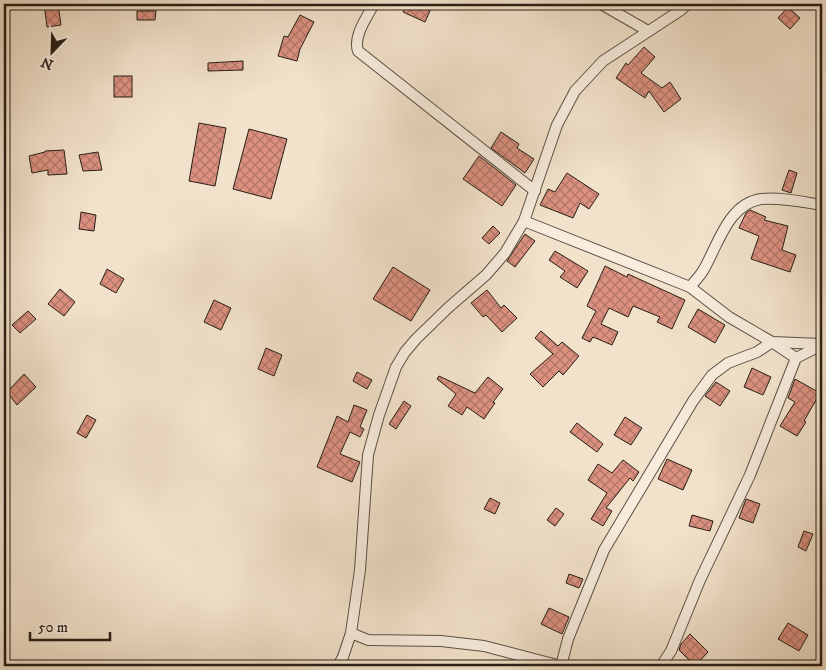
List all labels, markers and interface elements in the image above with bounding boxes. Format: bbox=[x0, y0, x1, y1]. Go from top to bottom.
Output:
north arrow bbox=[28, 28, 78, 78]
text: N bbox=[38, 52, 56, 74]
scale bar bbox=[30, 610, 110, 642]
text: 50 m bbox=[38, 618, 68, 637]

